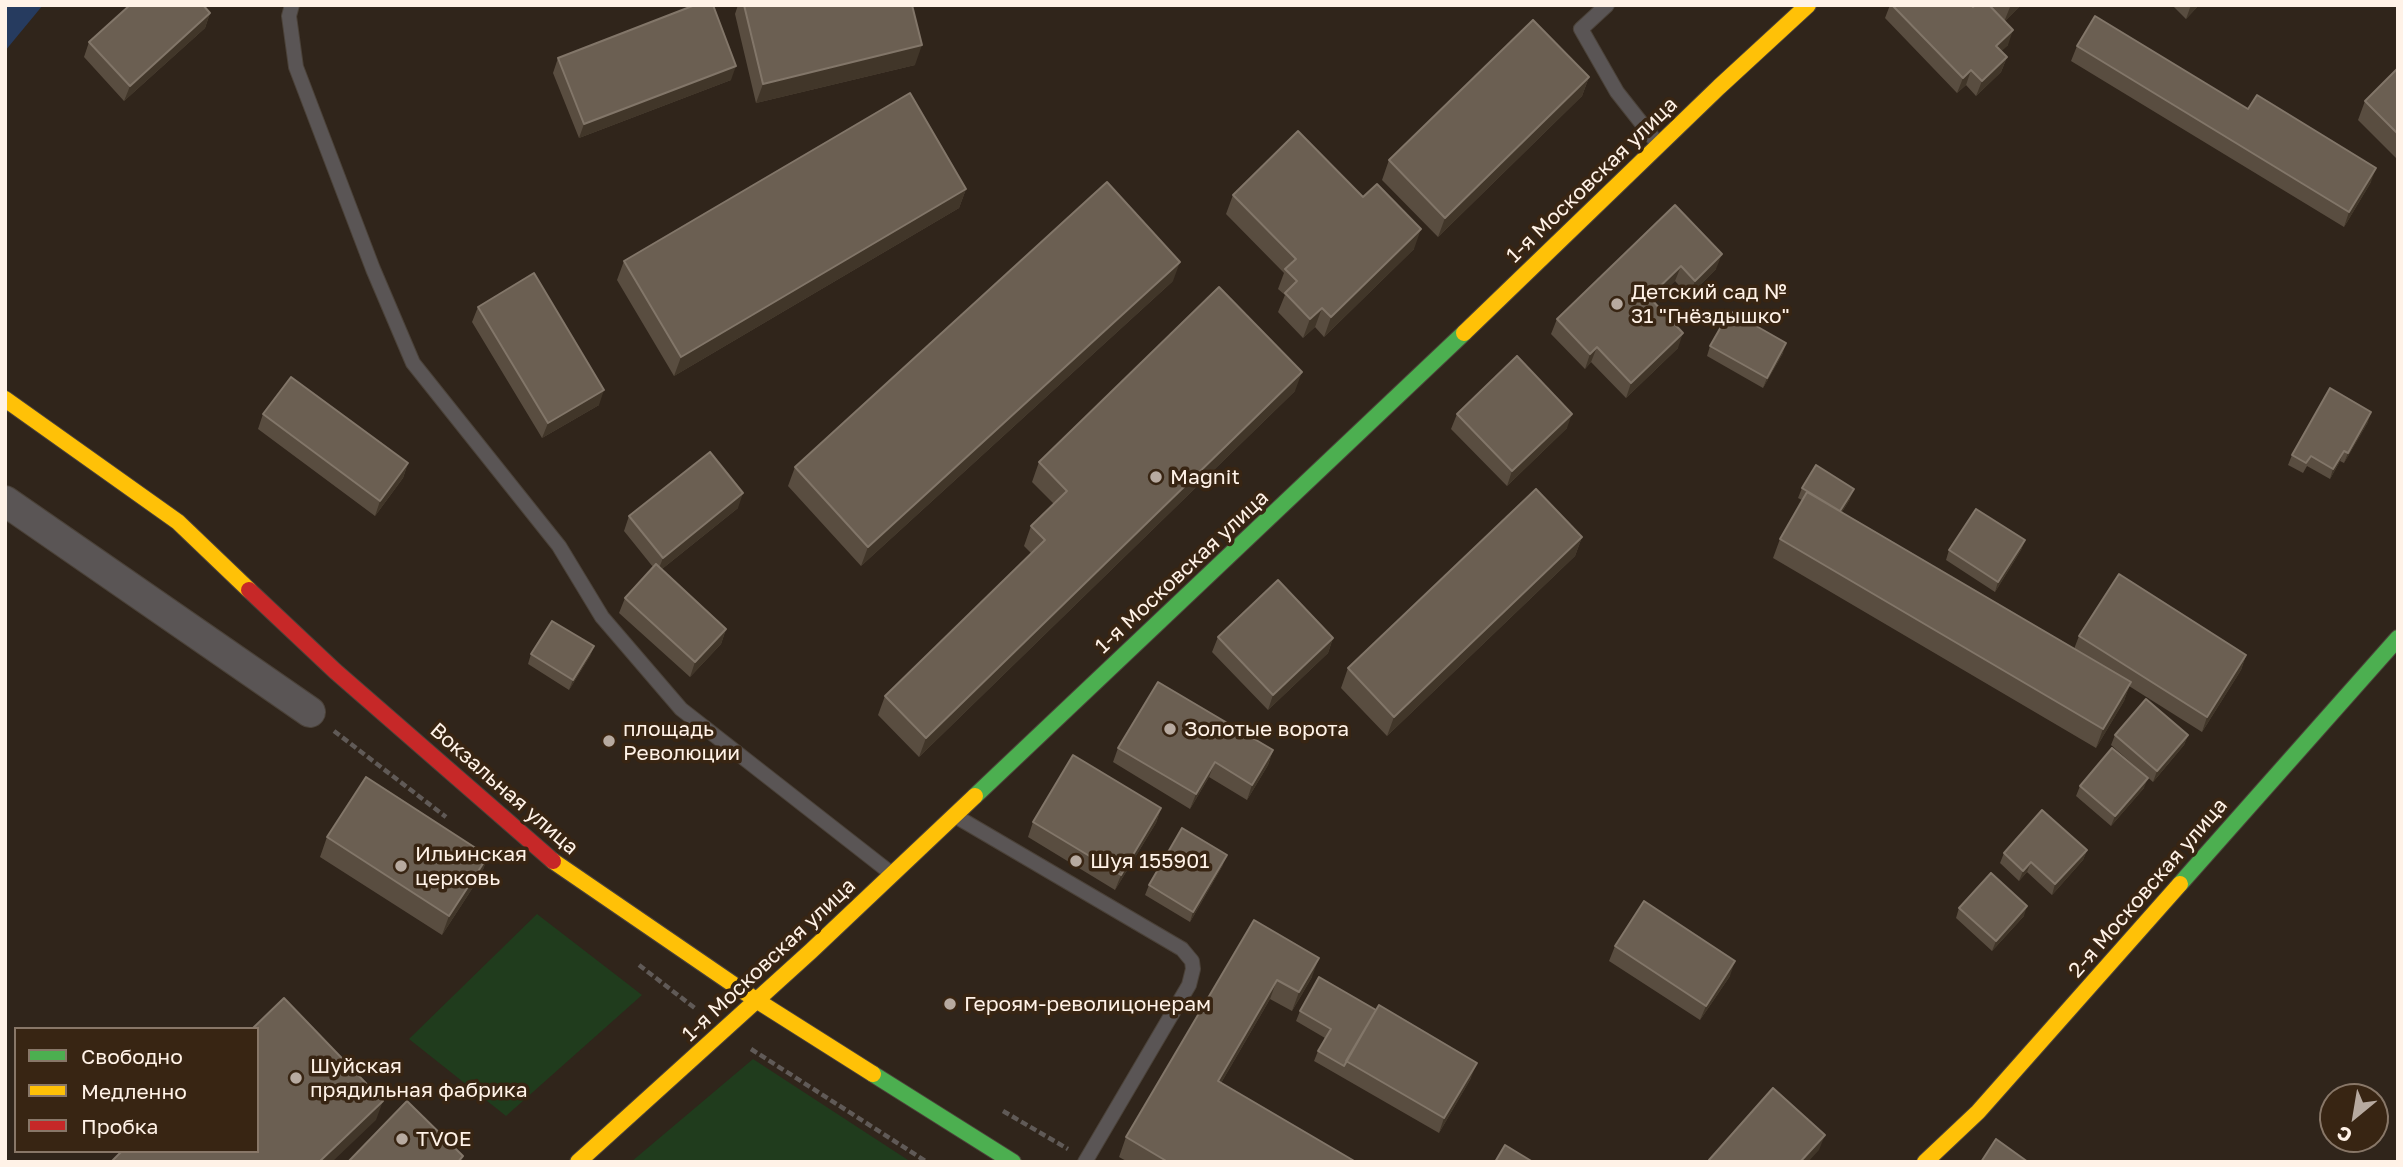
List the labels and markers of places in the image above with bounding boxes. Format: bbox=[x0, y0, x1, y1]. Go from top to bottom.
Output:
place label: Детский сад № 31 "Гнёздышко" bbox=[1631, 279, 1790, 329]
marker: Детский сад № 31 "Гнёздышко" bbox=[1609, 296, 1625, 312]
place label: Magnit bbox=[1170, 464, 1240, 490]
marker: Magnit bbox=[1148, 469, 1164, 485]
place label: площадь Революции bbox=[623, 716, 740, 766]
place label: Золотые ворота bbox=[1184, 716, 1349, 742]
marker: Золотые ворота bbox=[1162, 721, 1178, 737]
marker: площадь Революции bbox=[601, 733, 617, 749]
place label: Ильинская церковь bbox=[415, 841, 527, 891]
place label: Шуя 155901 bbox=[1090, 848, 1209, 874]
marker: Шуя 155901 bbox=[1068, 853, 1084, 869]
marker: Ильинская церковь bbox=[393, 858, 409, 874]
place label: Героям-револицонерам bbox=[964, 991, 1211, 1017]
marker: Героям-револицонерам bbox=[942, 996, 958, 1012]
place label: Шуйская прядильная фабрика bbox=[310, 1053, 528, 1103]
marker: Шуйская прядильная фабрика bbox=[288, 1070, 304, 1086]
place label: TVOE bbox=[416, 1126, 472, 1152]
marker: TVOE bbox=[394, 1131, 410, 1147]

